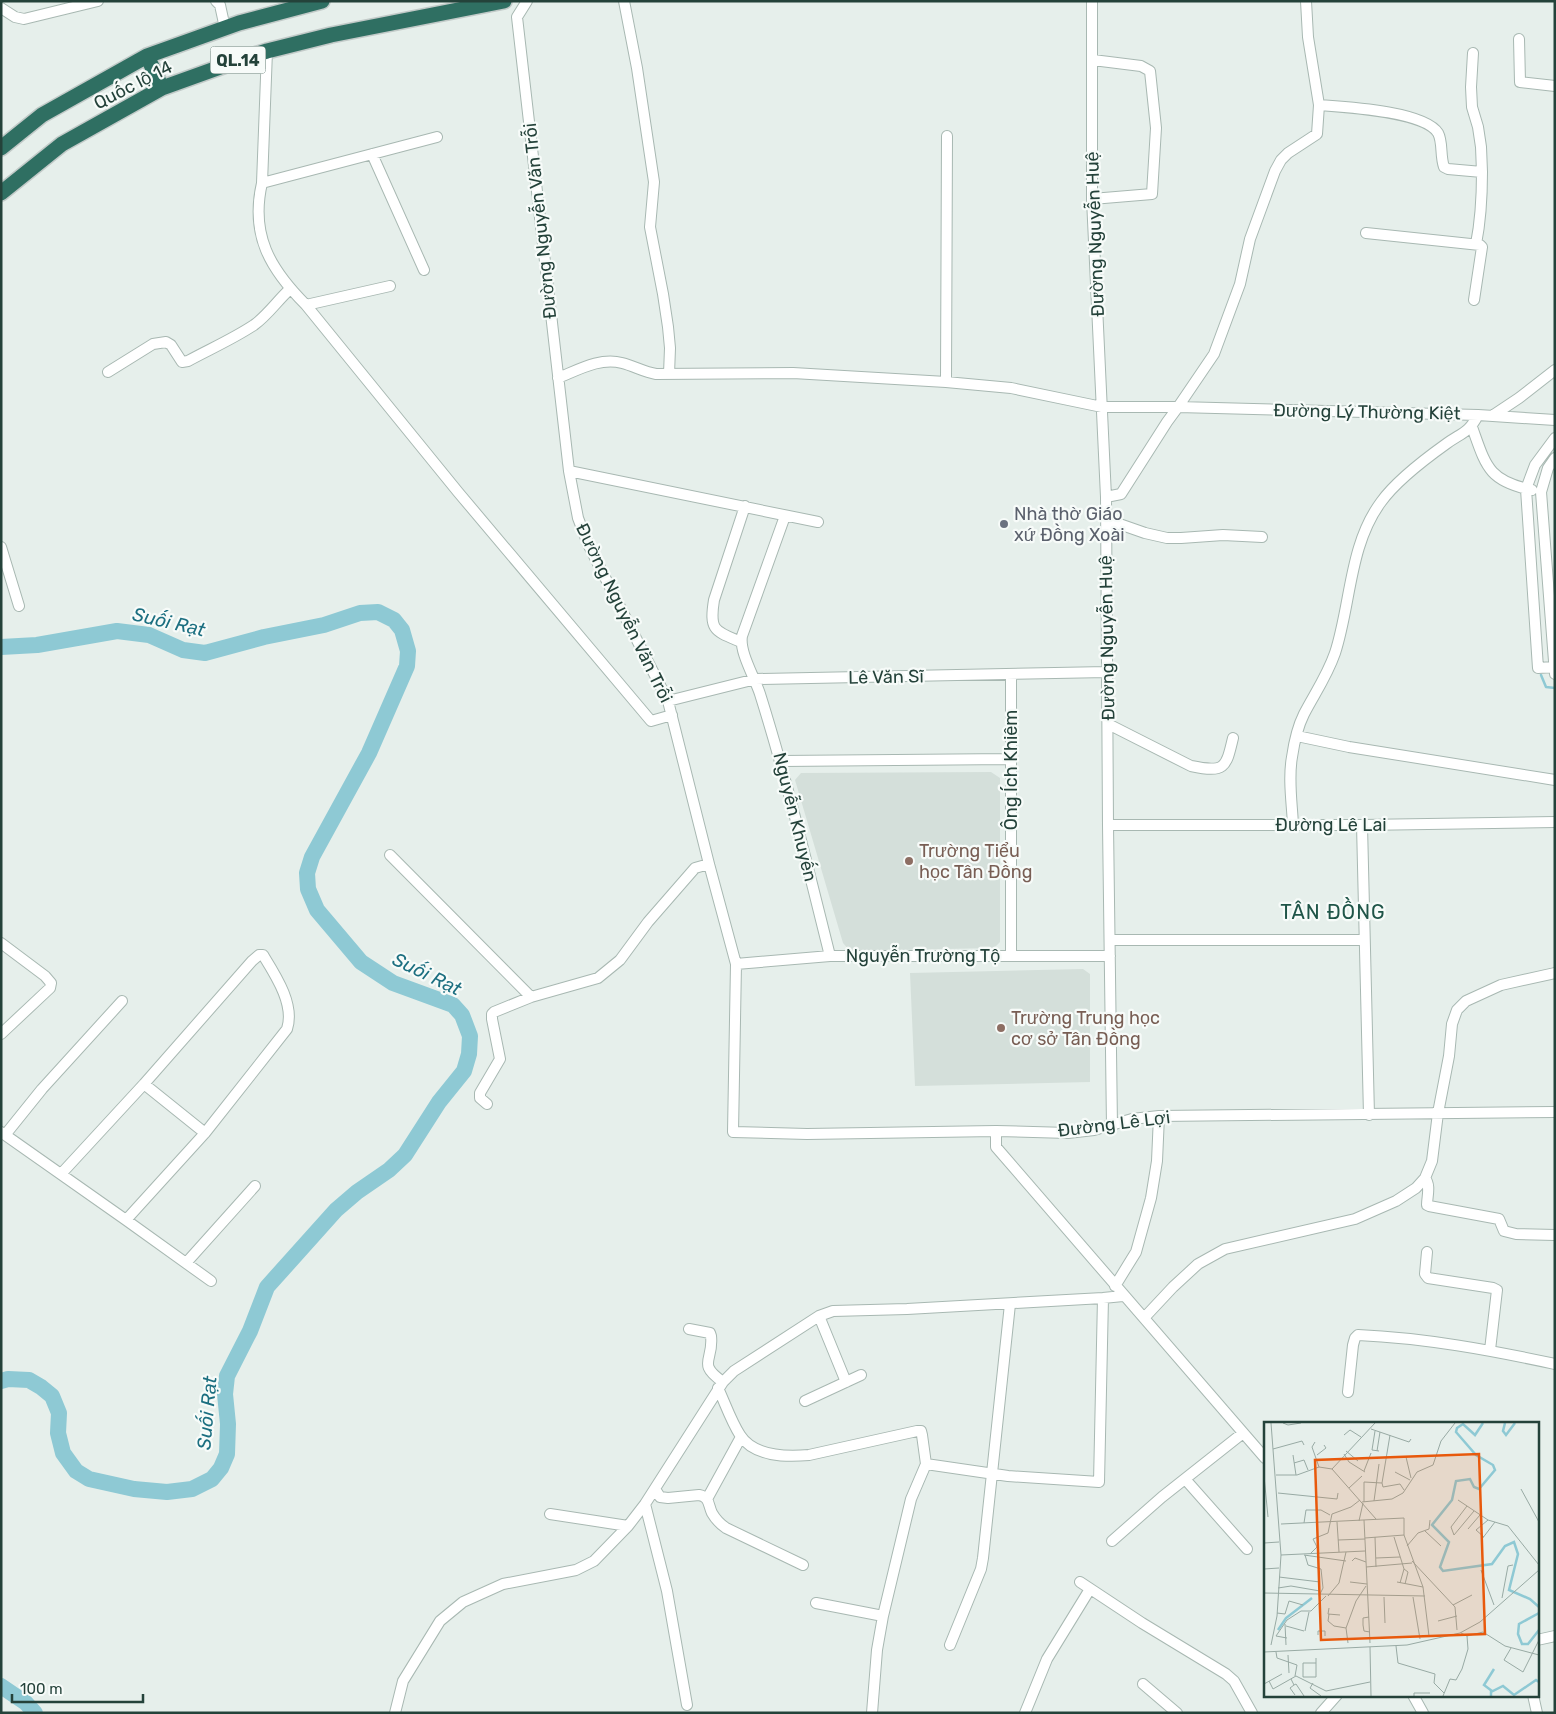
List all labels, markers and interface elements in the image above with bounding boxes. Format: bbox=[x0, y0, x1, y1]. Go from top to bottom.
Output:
road number: QL.14 bbox=[210, 46, 266, 74]
street label: Quốc lộ 14 bbox=[90, 55, 176, 114]
street label: Đường Nguyễn Văn Trỗi bbox=[518, 122, 561, 320]
street label: Đường Nguyễn Huệ bbox=[1080, 151, 1109, 317]
street label: Đường Lý Thường Kiệt bbox=[1273, 399, 1461, 425]
place label: Nhà thờ Giáo xứ Đồng Xoài bbox=[1014, 503, 1125, 546]
marker: Nhà thờ Giáo xứ Đồng Xoài bbox=[998, 518, 1010, 530]
street label: Đường Nguyễn Văn Trỗi bbox=[571, 519, 678, 706]
street label: Đường Nguyễn Huệ bbox=[1094, 555, 1119, 721]
water label: Suối Rạt bbox=[130, 602, 208, 642]
street label: Lê Văn Sĩ bbox=[848, 665, 925, 689]
street label: Ông Ích Khiêm bbox=[1000, 710, 1022, 830]
street label: Nguyễn Khuyến bbox=[768, 750, 822, 884]
street label: Đường Lê Lai bbox=[1275, 814, 1387, 836]
place label: Trường Tiểu học Tân Đồng bbox=[919, 840, 1032, 883]
marker: Trường Tiểu học Tân Đồng bbox=[903, 855, 915, 867]
district label: TÂN ĐỒNG bbox=[1280, 897, 1386, 924]
street label: Nguyễn Trường Tộ bbox=[846, 944, 1000, 967]
water label: Suối Rạt bbox=[389, 947, 466, 1001]
place label: Trường Trung học cơ sở Tân Đồng bbox=[1011, 1007, 1160, 1050]
marker: Trường Trung học cơ sở Tân Đồng bbox=[995, 1022, 1007, 1034]
street label: Đường Lê Lợi bbox=[1056, 1106, 1172, 1142]
water label: Suối Rạt bbox=[192, 1375, 222, 1451]
inset map bbox=[1264, 1422, 1538, 1696]
scale bar bbox=[12, 1672, 144, 1704]
text: 100 m bbox=[20, 1680, 62, 1698]

